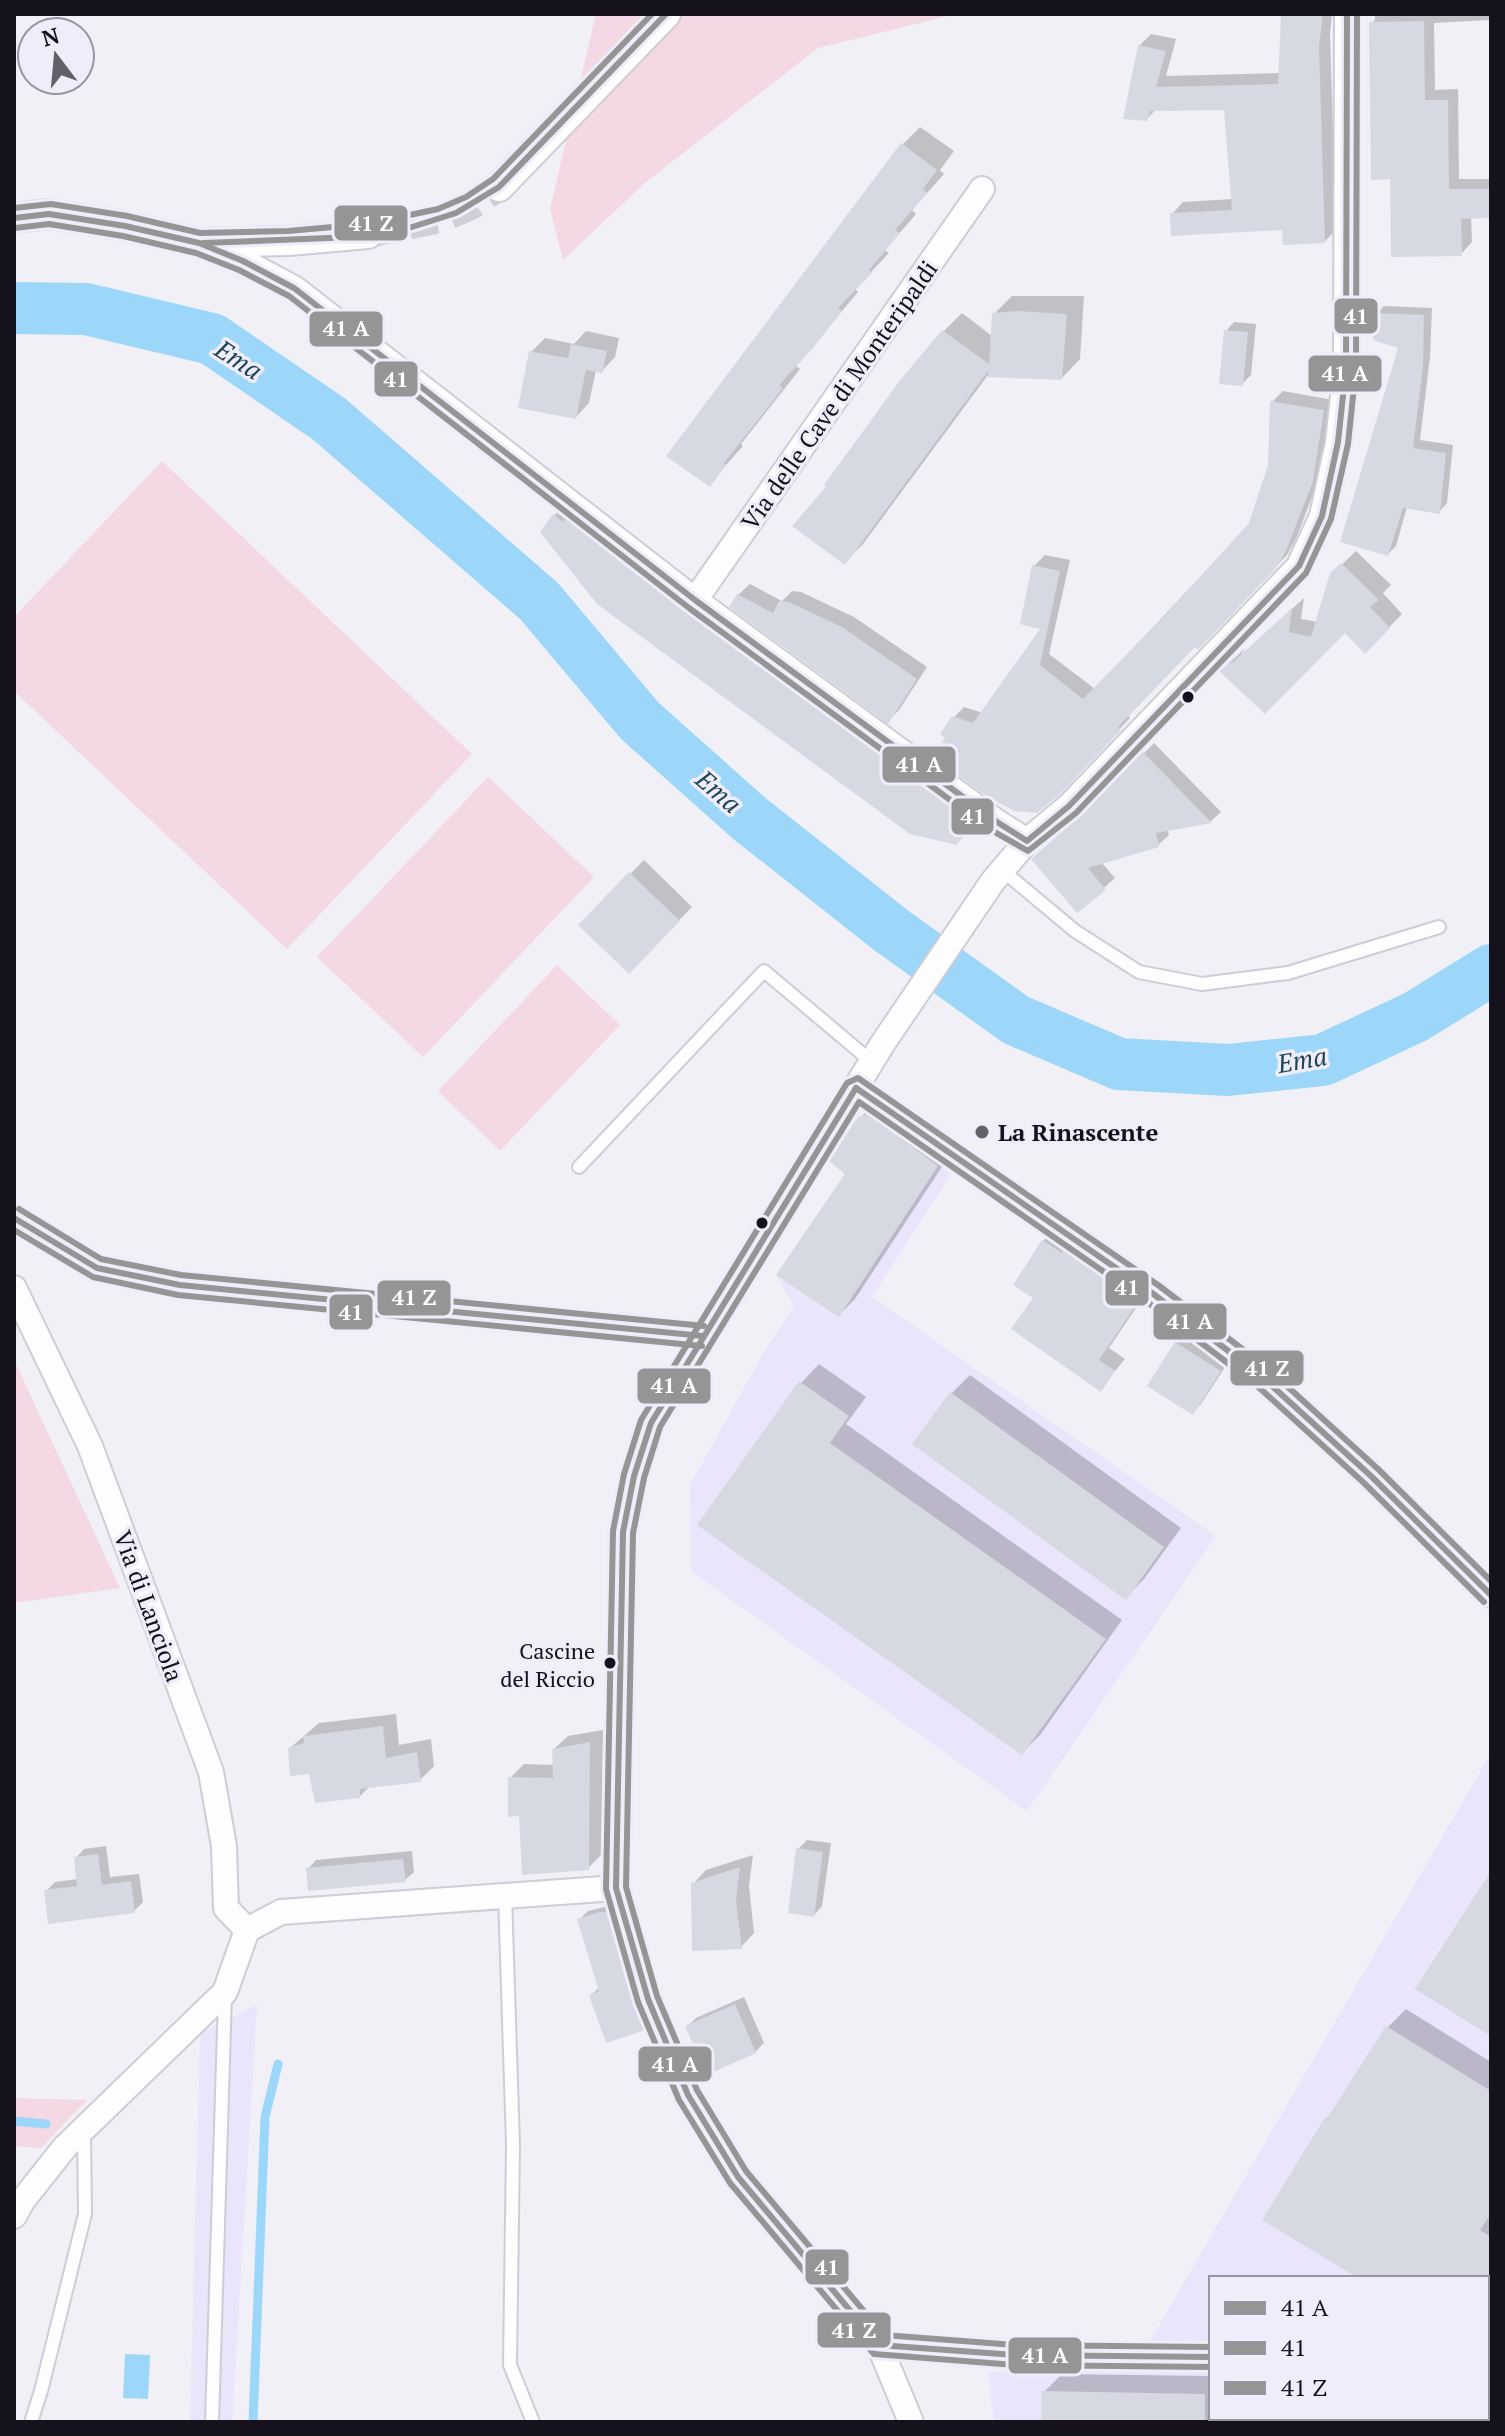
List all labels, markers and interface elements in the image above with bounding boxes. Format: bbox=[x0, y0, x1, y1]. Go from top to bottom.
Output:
north arrow bbox=[16, 16, 96, 96]
text: N bbox=[38, 20, 63, 53]
line badge: 41 Z bbox=[333, 204, 409, 242]
text: 41 Z bbox=[349, 208, 393, 237]
street label: Via delle Cave di Monteripaldi bbox=[734, 254, 944, 536]
line badge: 41 bbox=[1333, 297, 1379, 335]
text: 41 bbox=[1344, 301, 1368, 330]
line badge: 41 A bbox=[308, 310, 384, 348]
text: 41 A bbox=[323, 313, 370, 342]
water label: Ema bbox=[208, 331, 269, 387]
line badge: 41 A bbox=[1307, 354, 1383, 393]
text: 41 A bbox=[1322, 358, 1369, 387]
line badge: 41 bbox=[373, 360, 419, 398]
text: 41 bbox=[384, 364, 408, 393]
unlabelled marker bbox=[1180, 689, 1196, 705]
line badge: 41 A bbox=[881, 745, 957, 784]
text: 41 A bbox=[896, 749, 943, 778]
water label: Ema bbox=[688, 761, 749, 820]
line badge: 41 bbox=[950, 797, 995, 836]
text: 41 bbox=[961, 801, 985, 830]
water label: Ema bbox=[1274, 1038, 1329, 1080]
place label: La Rinascente bbox=[998, 1116, 1158, 1148]
marker: La Rinascente bbox=[973, 1123, 991, 1141]
unlabelled marker bbox=[754, 1215, 770, 1231]
line badge: 41 bbox=[1104, 1269, 1150, 1307]
text: 41 bbox=[1115, 1272, 1139, 1301]
line badge: 41 Z bbox=[376, 1279, 452, 1317]
text: 41 Z bbox=[392, 1282, 436, 1311]
line badge: 41 bbox=[328, 1293, 374, 1331]
text: 41 bbox=[339, 1297, 363, 1326]
line badge: 41 A bbox=[1152, 1302, 1228, 1341]
text: 41 A bbox=[1167, 1306, 1214, 1335]
line badge: 41 Z bbox=[1229, 1349, 1305, 1387]
text: 41 Z bbox=[1245, 1353, 1289, 1382]
line badge: 41 A bbox=[636, 1367, 712, 1405]
text: 41 A bbox=[651, 1370, 698, 1399]
street label: Via di Lanciola bbox=[107, 1526, 191, 1686]
place label: Cascine del Riccio bbox=[500, 1636, 595, 1693]
marker: Cascine del Riccio bbox=[602, 1655, 618, 1671]
line badge: 41 A bbox=[637, 2045, 713, 2083]
text: 41 A bbox=[652, 2049, 699, 2078]
line badge: 41 bbox=[804, 2248, 850, 2286]
text: 41 bbox=[815, 2252, 839, 2281]
legend bbox=[1209, 2276, 1489, 2420]
text: 41 A bbox=[1281, 2291, 1329, 2323]
line badge: 41 Z bbox=[816, 2311, 892, 2349]
text: 41 Z bbox=[832, 2315, 876, 2344]
text: 41 bbox=[1281, 2331, 1307, 2363]
line badge: 41 A bbox=[1007, 2336, 1083, 2375]
text: 41 A bbox=[1022, 2340, 1069, 2369]
text: 41 Z bbox=[1281, 2371, 1327, 2403]

